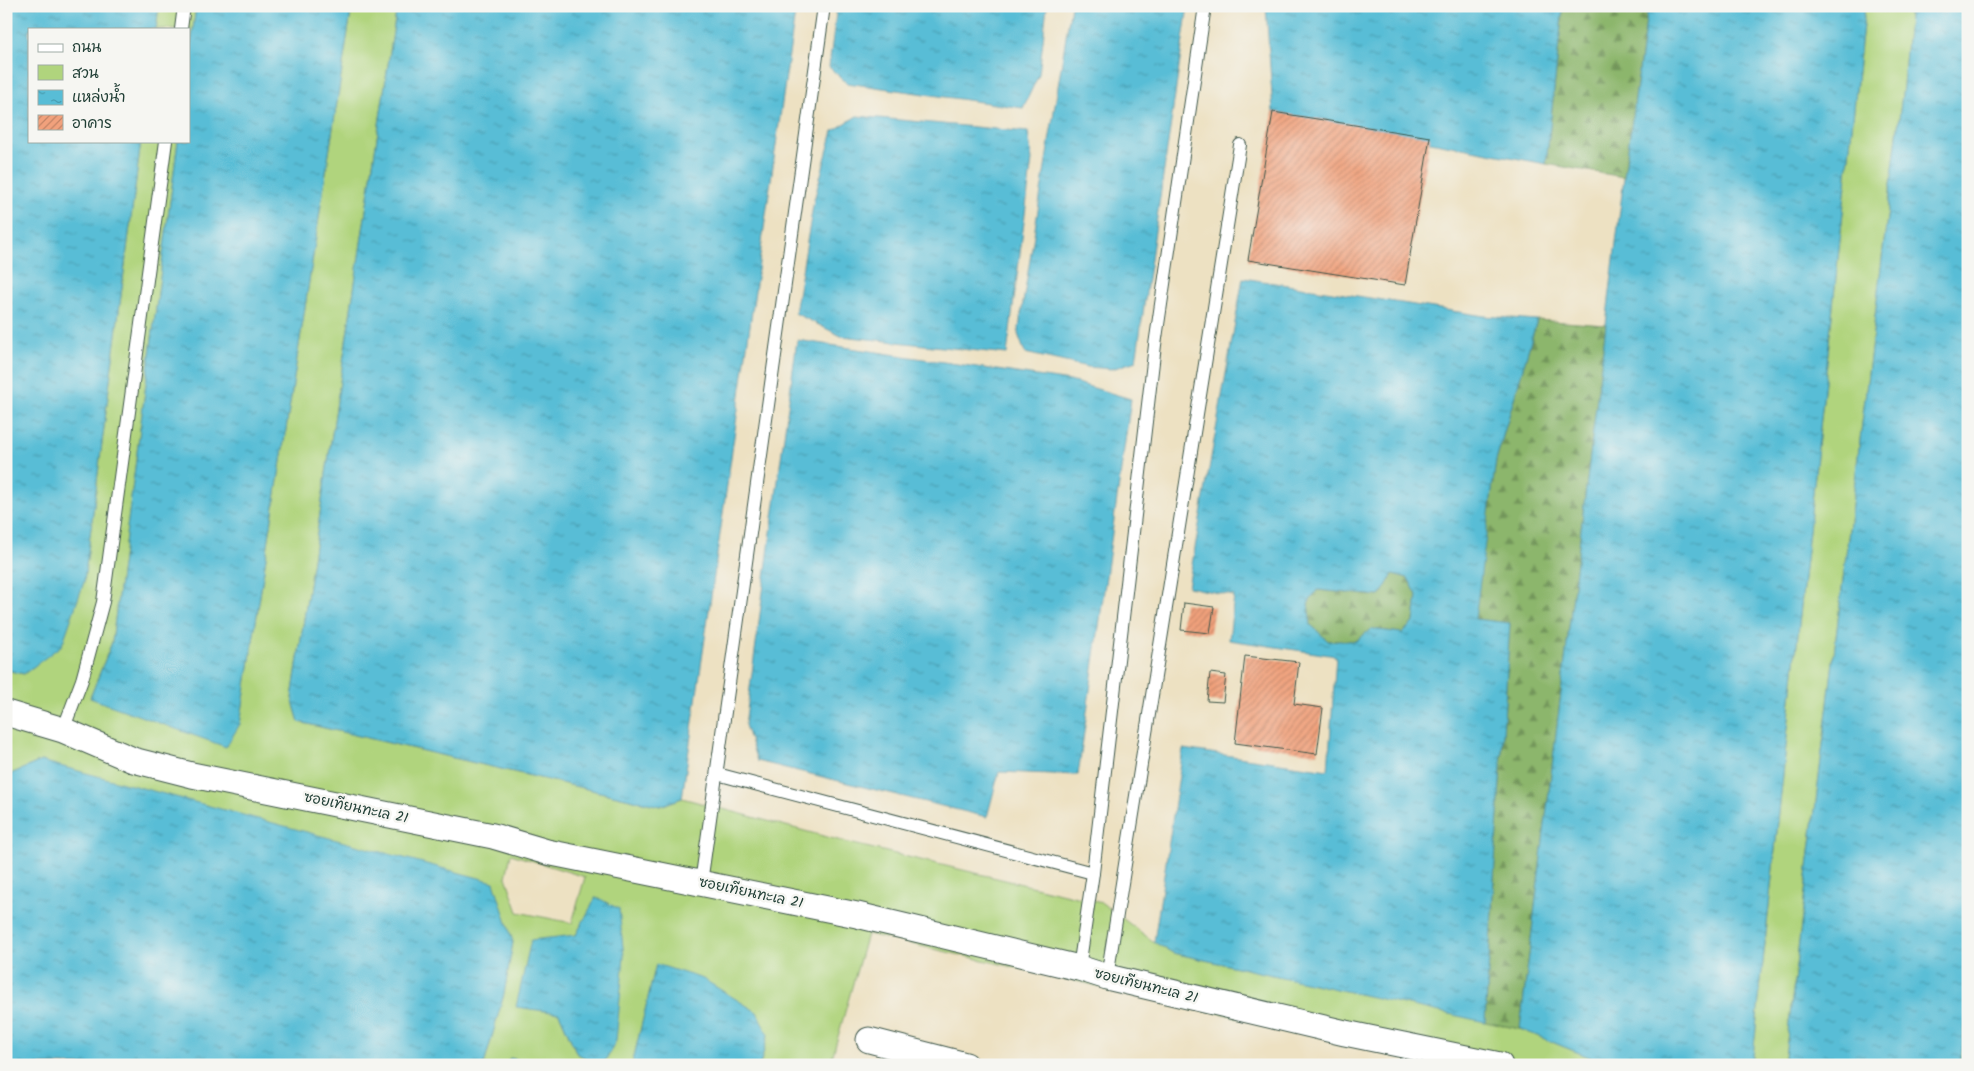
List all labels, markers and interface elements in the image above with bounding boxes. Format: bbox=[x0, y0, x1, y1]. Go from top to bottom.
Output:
legend bbox=[28, 28, 190, 142]
text: ถนน bbox=[72, 36, 101, 60]
text: สวน bbox=[72, 62, 99, 86]
text: แหล่งน้ำ bbox=[72, 83, 126, 110]
text: อาคาร bbox=[72, 112, 112, 136]
street label: ซอยเทียนทะเล 21 bbox=[302, 786, 410, 830]
street label: ซอยเทียนทะเล 21 bbox=[697, 871, 805, 915]
street label: ซอยเทียนทะเล 21 bbox=[1092, 962, 1200, 1010]

